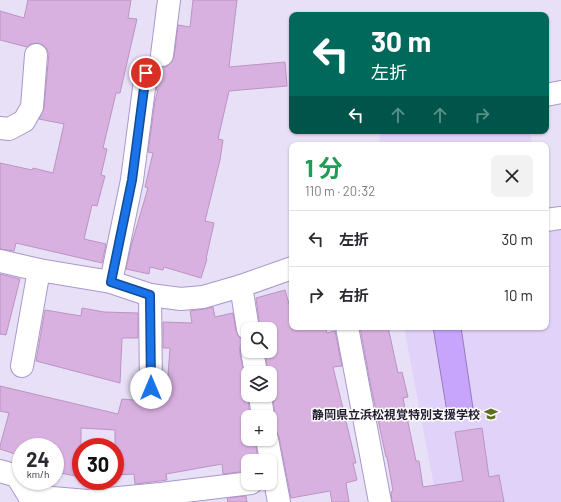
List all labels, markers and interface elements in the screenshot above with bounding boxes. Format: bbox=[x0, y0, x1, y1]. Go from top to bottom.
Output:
text: 30 m bbox=[371, 24, 431, 58]
icon: left bbox=[305, 28, 357, 80]
pin bbox=[129, 56, 163, 90]
text: 左折 bbox=[371, 61, 407, 83]
icon: arrive bbox=[135, 62, 157, 84]
icon: left bbox=[345, 104, 367, 126]
icon: ahead bbox=[387, 104, 409, 126]
icon: ahead bbox=[429, 104, 451, 126]
icon: right bbox=[471, 104, 493, 126]
text: 1 分 bbox=[305, 153, 342, 182]
button: close bbox=[491, 155, 533, 197]
text: 110 m · 20:32 bbox=[305, 183, 375, 199]
icon: left bbox=[305, 228, 327, 250]
text: 左折 bbox=[339, 230, 369, 248]
text: 30 m bbox=[501, 230, 533, 248]
icon: right bbox=[305, 284, 327, 306]
text: 右折 bbox=[339, 286, 369, 304]
text: 10 m bbox=[504, 286, 533, 304]
map controls bbox=[241, 322, 277, 490]
button: search bbox=[241, 322, 277, 358]
button: layers bbox=[241, 366, 277, 402]
position arrow bbox=[130, 367, 172, 409]
school or university icon: 静岡県立浜松視覚特別支援学校 bbox=[483, 406, 499, 422]
place label: 静岡県立浜松視覚特別支援学校 bbox=[312, 407, 480, 421]
button: + bbox=[241, 410, 277, 446]
speed limit sign: 30 bbox=[72, 438, 124, 490]
text: 24 bbox=[26, 447, 50, 471]
button: − bbox=[241, 454, 277, 490]
text: km/h bbox=[27, 468, 49, 480]

